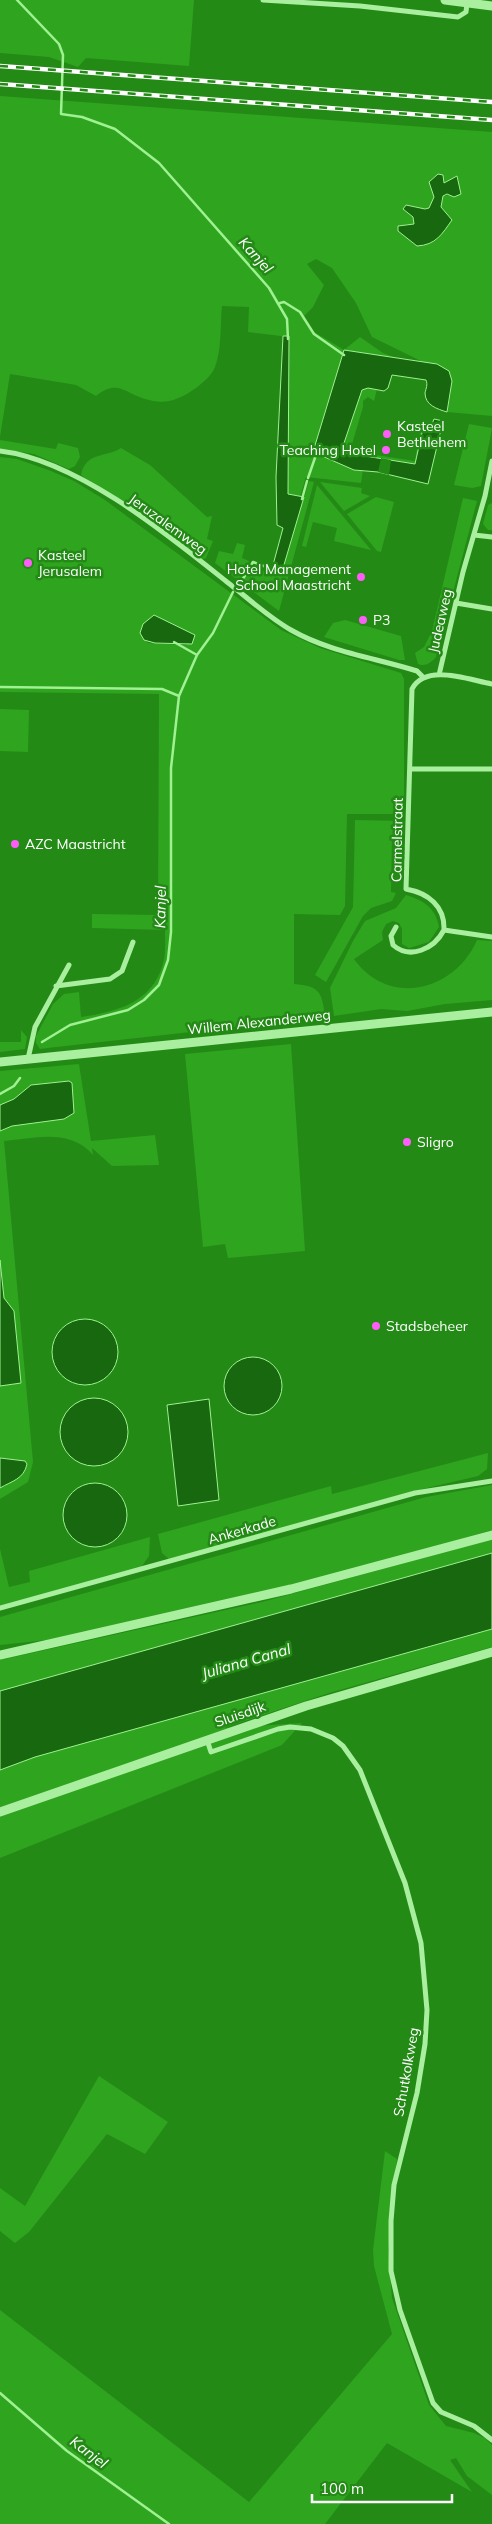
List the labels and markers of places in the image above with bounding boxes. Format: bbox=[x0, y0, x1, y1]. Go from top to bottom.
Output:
place label: Kasteel Bethlehem bbox=[397, 417, 466, 451]
marker: Kasteel Bethlehem bbox=[381, 428, 393, 440]
place label: Teaching Hotel bbox=[279, 441, 376, 459]
marker: Teaching Hotel bbox=[380, 444, 392, 456]
place label: Kasteel Jerusalem bbox=[38, 546, 102, 580]
marker: Kasteel Jerusalem bbox=[22, 557, 34, 569]
place label: Hotel Management School Maastricht bbox=[227, 560, 351, 594]
marker: Hotel Management School Maastricht bbox=[355, 571, 367, 583]
place label: P3 bbox=[373, 611, 391, 629]
marker: P3 bbox=[357, 614, 369, 626]
place label: AZC Maastricht bbox=[25, 835, 126, 853]
marker: AZC Maastricht bbox=[9, 838, 21, 850]
place label: Sligro bbox=[417, 1133, 454, 1151]
marker: Sligro bbox=[401, 1136, 413, 1148]
place label: Stadsbeheer bbox=[386, 1317, 469, 1335]
marker: Stadsbeheer bbox=[370, 1320, 382, 1332]

